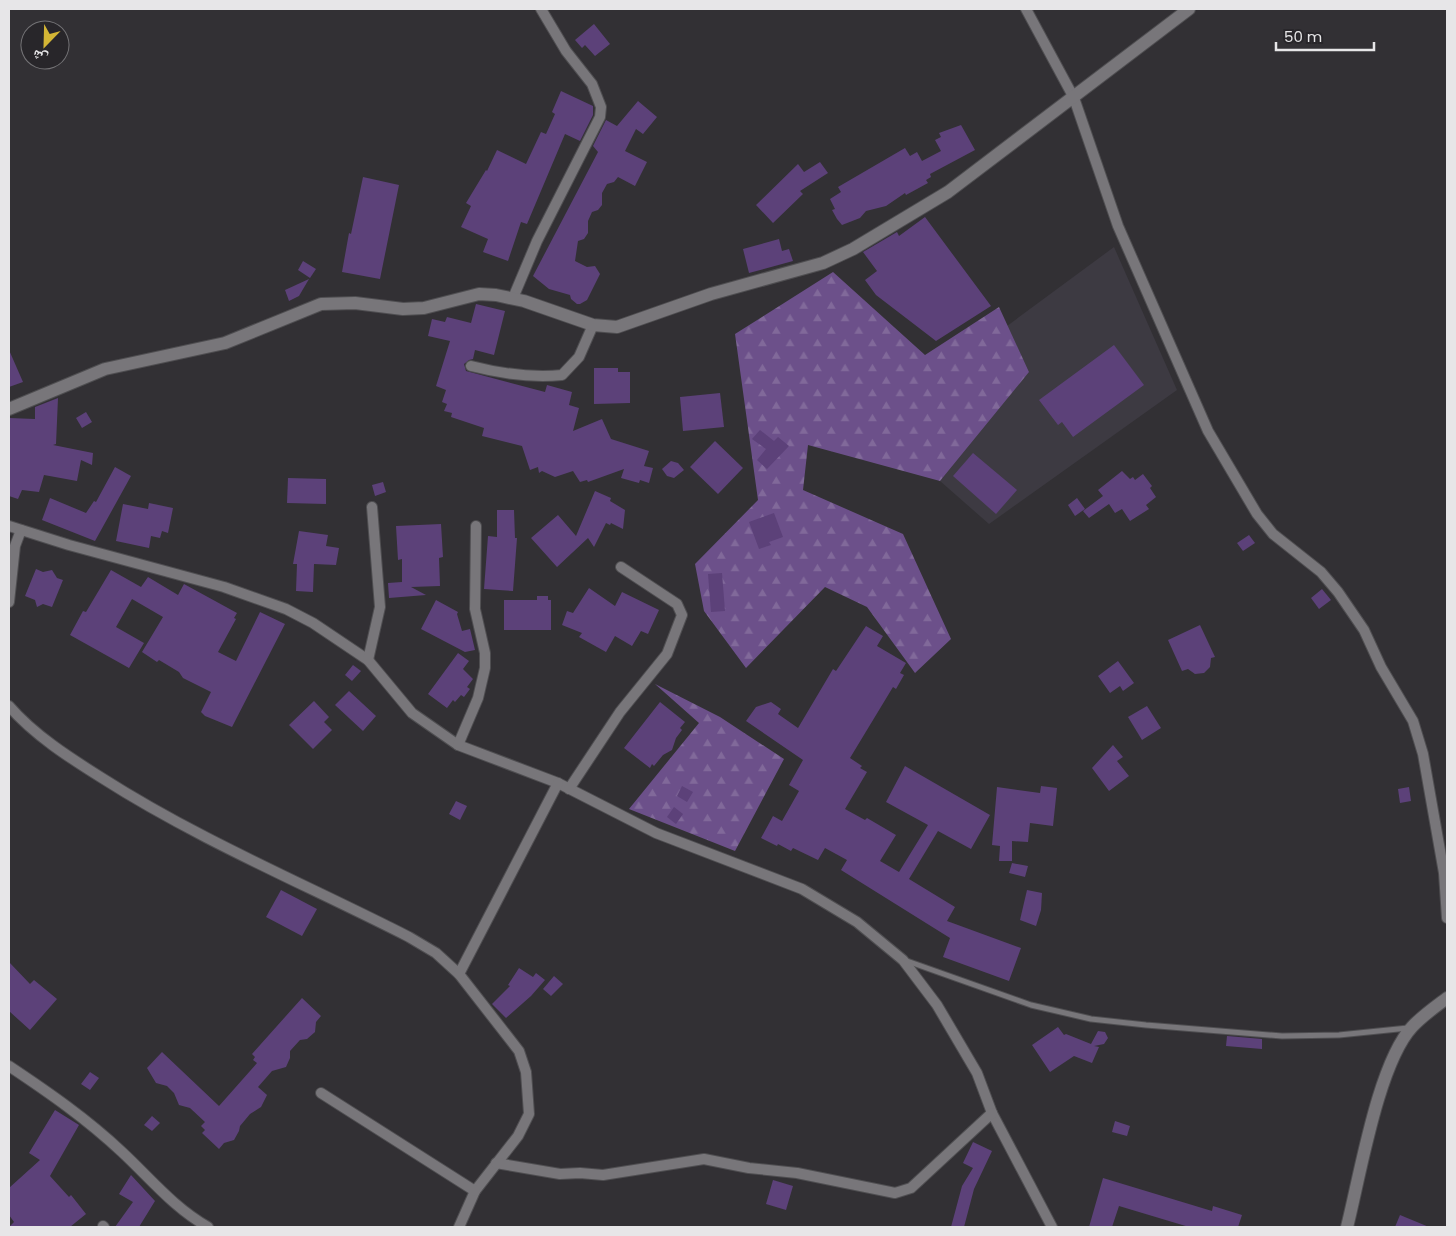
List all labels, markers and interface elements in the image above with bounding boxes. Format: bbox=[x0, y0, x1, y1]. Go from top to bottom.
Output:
north arrow bbox=[20, 20, 70, 70]
scale bar bbox=[1276, 20, 1374, 52]
text: 50 m bbox=[1284, 26, 1322, 47]
text: ش bbox=[29, 45, 51, 69]

